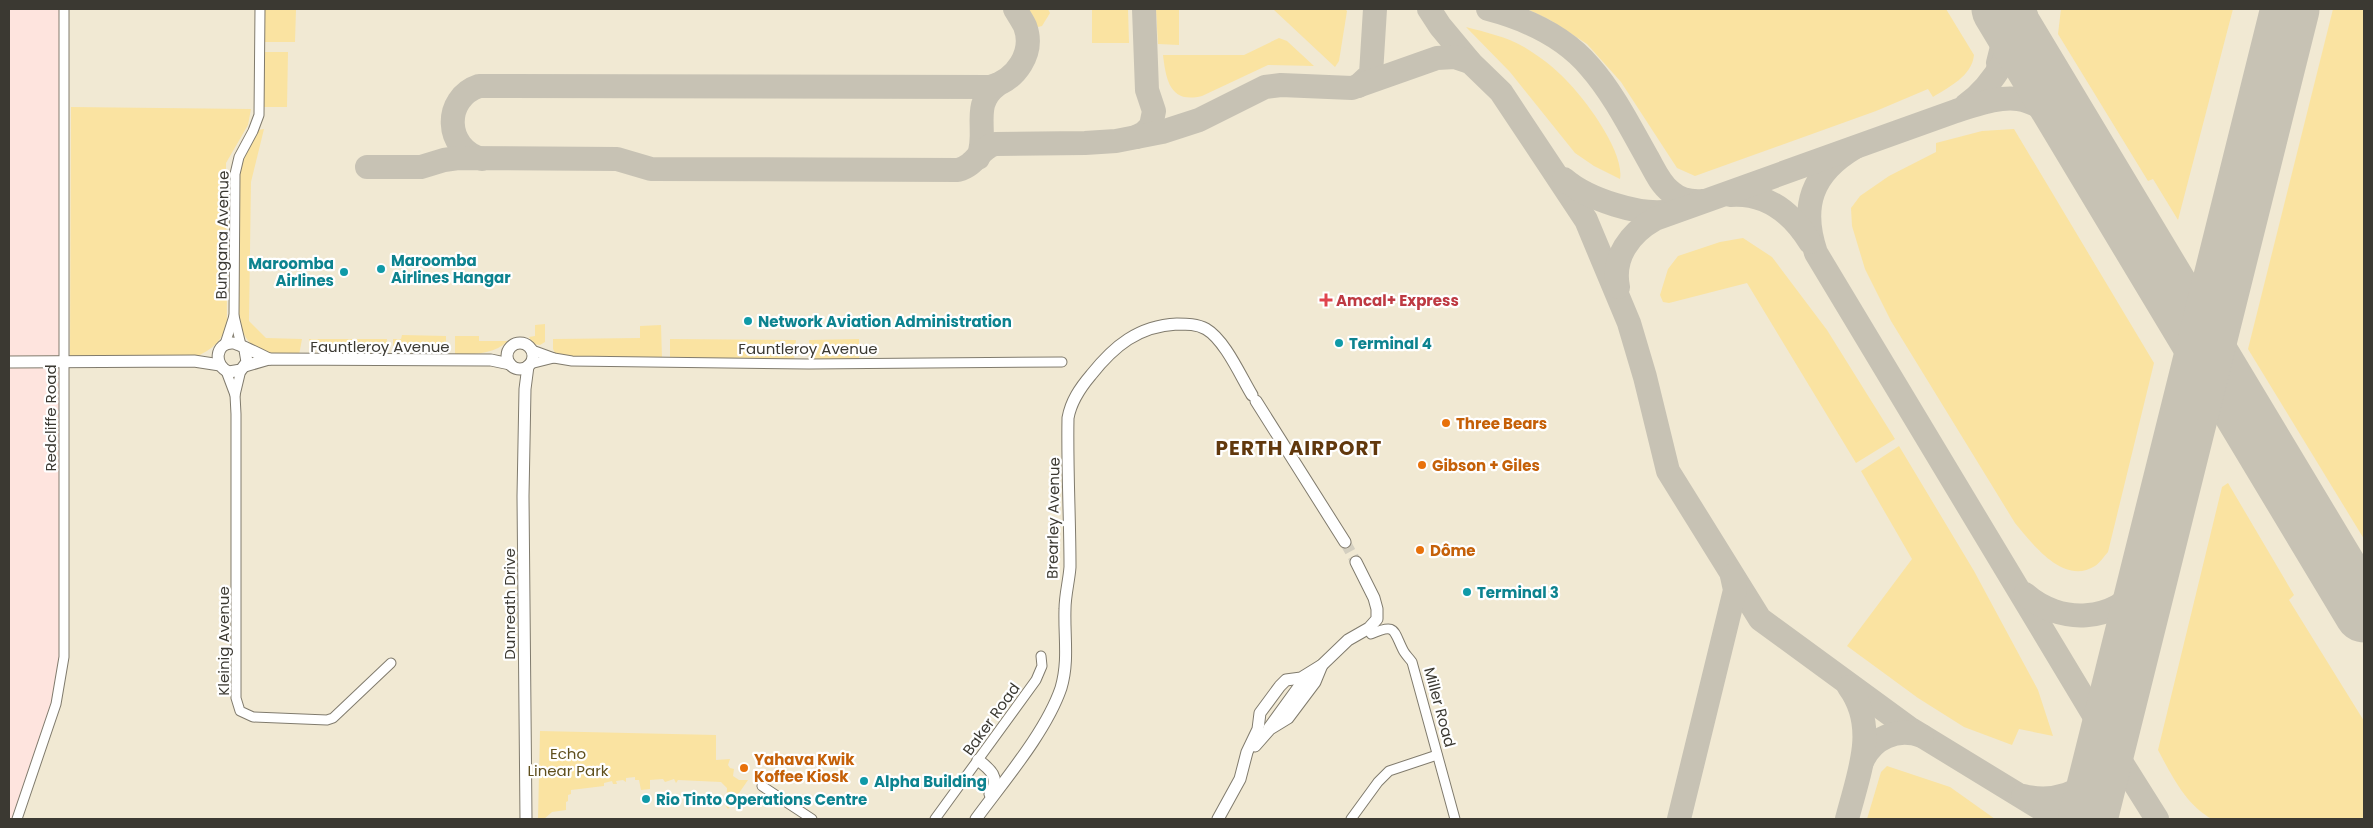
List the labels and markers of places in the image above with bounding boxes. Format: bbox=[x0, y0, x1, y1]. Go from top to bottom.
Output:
place label: Maroomba Airlines Hangar bbox=[391, 250, 511, 288]
place label: Maroomba Airlines bbox=[248, 253, 334, 291]
marker: Maroomba Airlines Hangar bbox=[375, 263, 387, 275]
marker: Maroomba Airlines bbox=[338, 266, 350, 278]
place label: Amcal+ Express bbox=[1336, 290, 1459, 311]
marker: Amcal+ Express bbox=[1320, 294, 1332, 306]
place label: Network Aviation Administration bbox=[758, 311, 1012, 332]
marker: Network Aviation Administration bbox=[742, 315, 754, 327]
place label: Terminal 4 bbox=[1349, 333, 1432, 354]
marker: Terminal 4 bbox=[1333, 337, 1345, 349]
place label: Three Bears bbox=[1456, 413, 1547, 434]
marker: Three Bears bbox=[1440, 417, 1452, 429]
place label: Gibson + Giles bbox=[1432, 455, 1540, 476]
marker: Gibson + Giles bbox=[1416, 459, 1428, 471]
place label: Dôme bbox=[1430, 540, 1476, 561]
marker: Dôme bbox=[1414, 544, 1426, 556]
place label: Terminal 3 bbox=[1477, 582, 1559, 603]
marker: Terminal 3 bbox=[1461, 586, 1473, 598]
place label: Yahava Kwik Koffee Kiosk bbox=[754, 749, 855, 787]
marker: Yahava Kwik Koffee Kiosk bbox=[738, 762, 750, 774]
place label: Alpha Building bbox=[874, 771, 987, 792]
marker: Alpha Building bbox=[858, 775, 870, 787]
place label: Rio Tinto Operations Centre bbox=[656, 789, 867, 810]
marker: Rio Tinto Operations Centre bbox=[640, 793, 652, 805]

